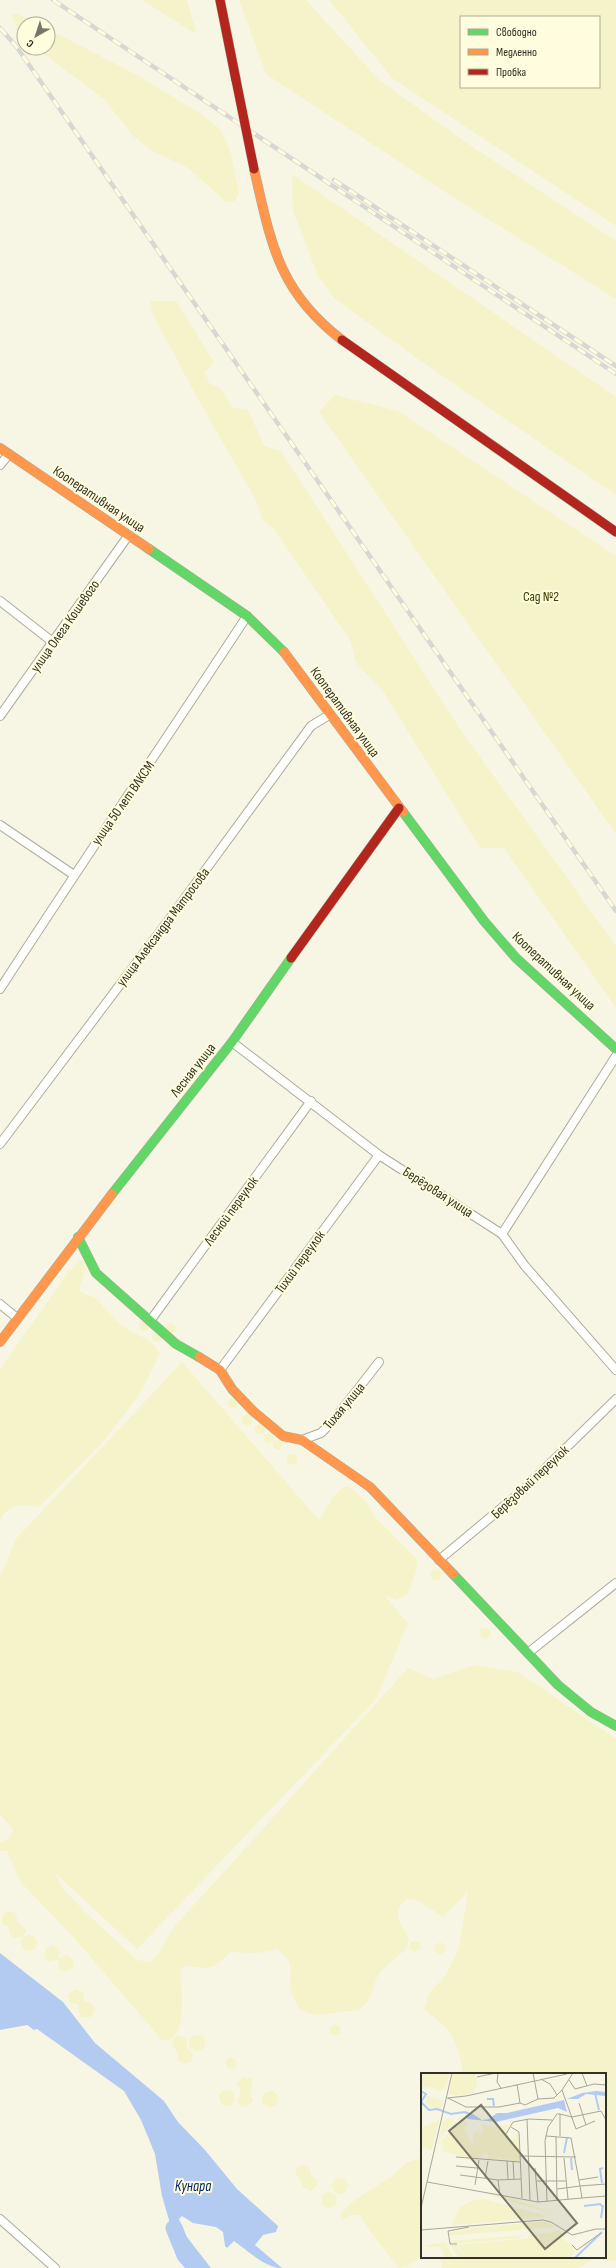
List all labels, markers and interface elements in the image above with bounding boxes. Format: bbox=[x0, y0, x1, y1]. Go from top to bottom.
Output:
north arrow bbox=[16, 16, 56, 56]
legend bbox=[460, 16, 600, 88]
text: Свободно bbox=[496, 25, 537, 40]
text: С bbox=[23, 36, 36, 50]
text: Медленно bbox=[496, 45, 537, 60]
text: Пробка bbox=[496, 65, 527, 80]
street label: Кооперативная улица bbox=[50, 462, 148, 536]
street label: улица Олега Кошевого bbox=[27, 576, 103, 675]
park label: Сад №2 bbox=[523, 588, 559, 605]
street label: Кооперативная улица bbox=[307, 664, 383, 760]
street label: улица 50 лет ВЛКСМ bbox=[88, 758, 158, 848]
street label: улица Александра Матросова bbox=[113, 864, 213, 990]
street label: Кооперативная улица bbox=[509, 928, 599, 1014]
street label: Лесная улица bbox=[166, 1040, 219, 1101]
street label: Берёзовая улица bbox=[400, 1163, 476, 1221]
street label: Лесной переулок bbox=[200, 1173, 262, 1250]
street label: Тихий переулок bbox=[271, 1226, 329, 1297]
street label: Тихая улица bbox=[319, 1379, 369, 1433]
street label: Берёзовый переулок bbox=[488, 1441, 573, 1522]
inset map bbox=[421, 2073, 606, 2258]
water label: Кунара bbox=[175, 2177, 211, 2196]

